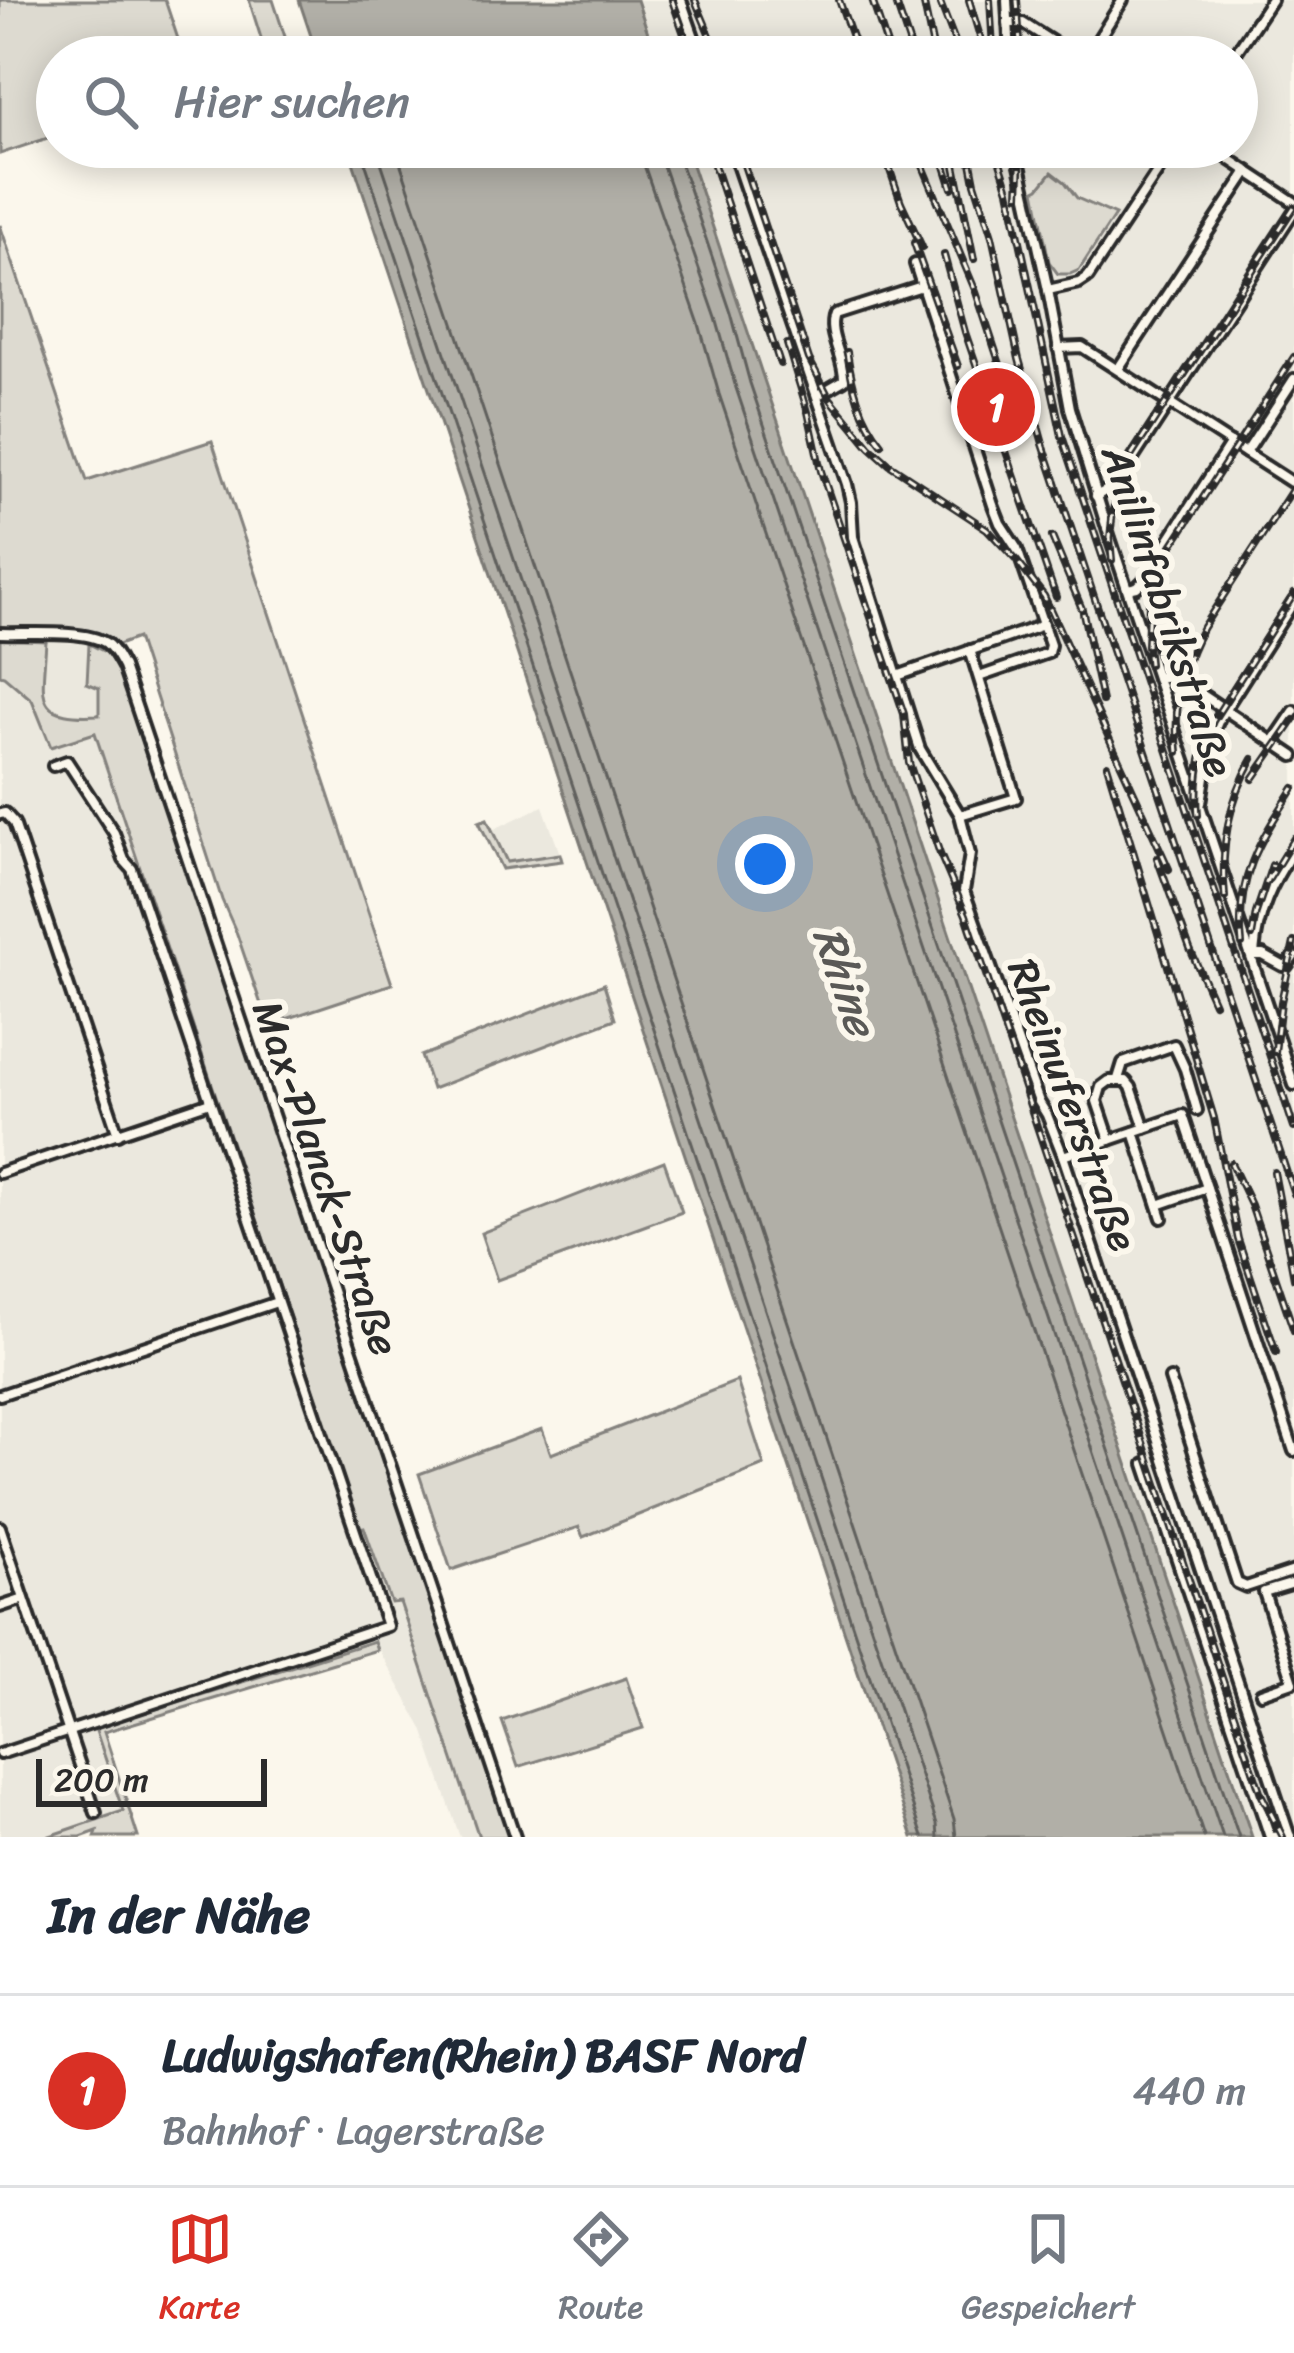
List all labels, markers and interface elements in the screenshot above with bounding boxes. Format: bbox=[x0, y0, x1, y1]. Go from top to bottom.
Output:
search box bbox=[36, 36, 1258, 168]
text: Hier suchen bbox=[174, 62, 410, 142]
icon: search bbox=[78, 69, 144, 135]
pin: 1 bbox=[957, 362, 1035, 452]
street label: Anilinfabrikstraße bbox=[1079, 434, 1257, 787]
your location bbox=[735, 834, 795, 894]
water label: Rhine bbox=[789, 916, 902, 1050]
street label: Rheinuferstraße bbox=[986, 948, 1160, 1262]
street label: Max-Planck-Straße bbox=[231, 990, 421, 1366]
text: 200 m bbox=[54, 1751, 149, 1809]
scale bar bbox=[36, 1753, 267, 1806]
text: In der Nähe bbox=[48, 1870, 310, 1960]
text: Ludwigshafen(Rhein) BASF Nord bbox=[162, 2016, 804, 2096]
text: 1 bbox=[79, 2056, 95, 2125]
text: 440 m bbox=[1133, 2056, 1246, 2125]
text: Bahnhof · Lagerstraße bbox=[162, 2096, 545, 2165]
tab: Karte bbox=[159, 2206, 241, 2336]
tab: Route bbox=[558, 2206, 643, 2336]
tab: Gespeichert bbox=[961, 2206, 1135, 2336]

